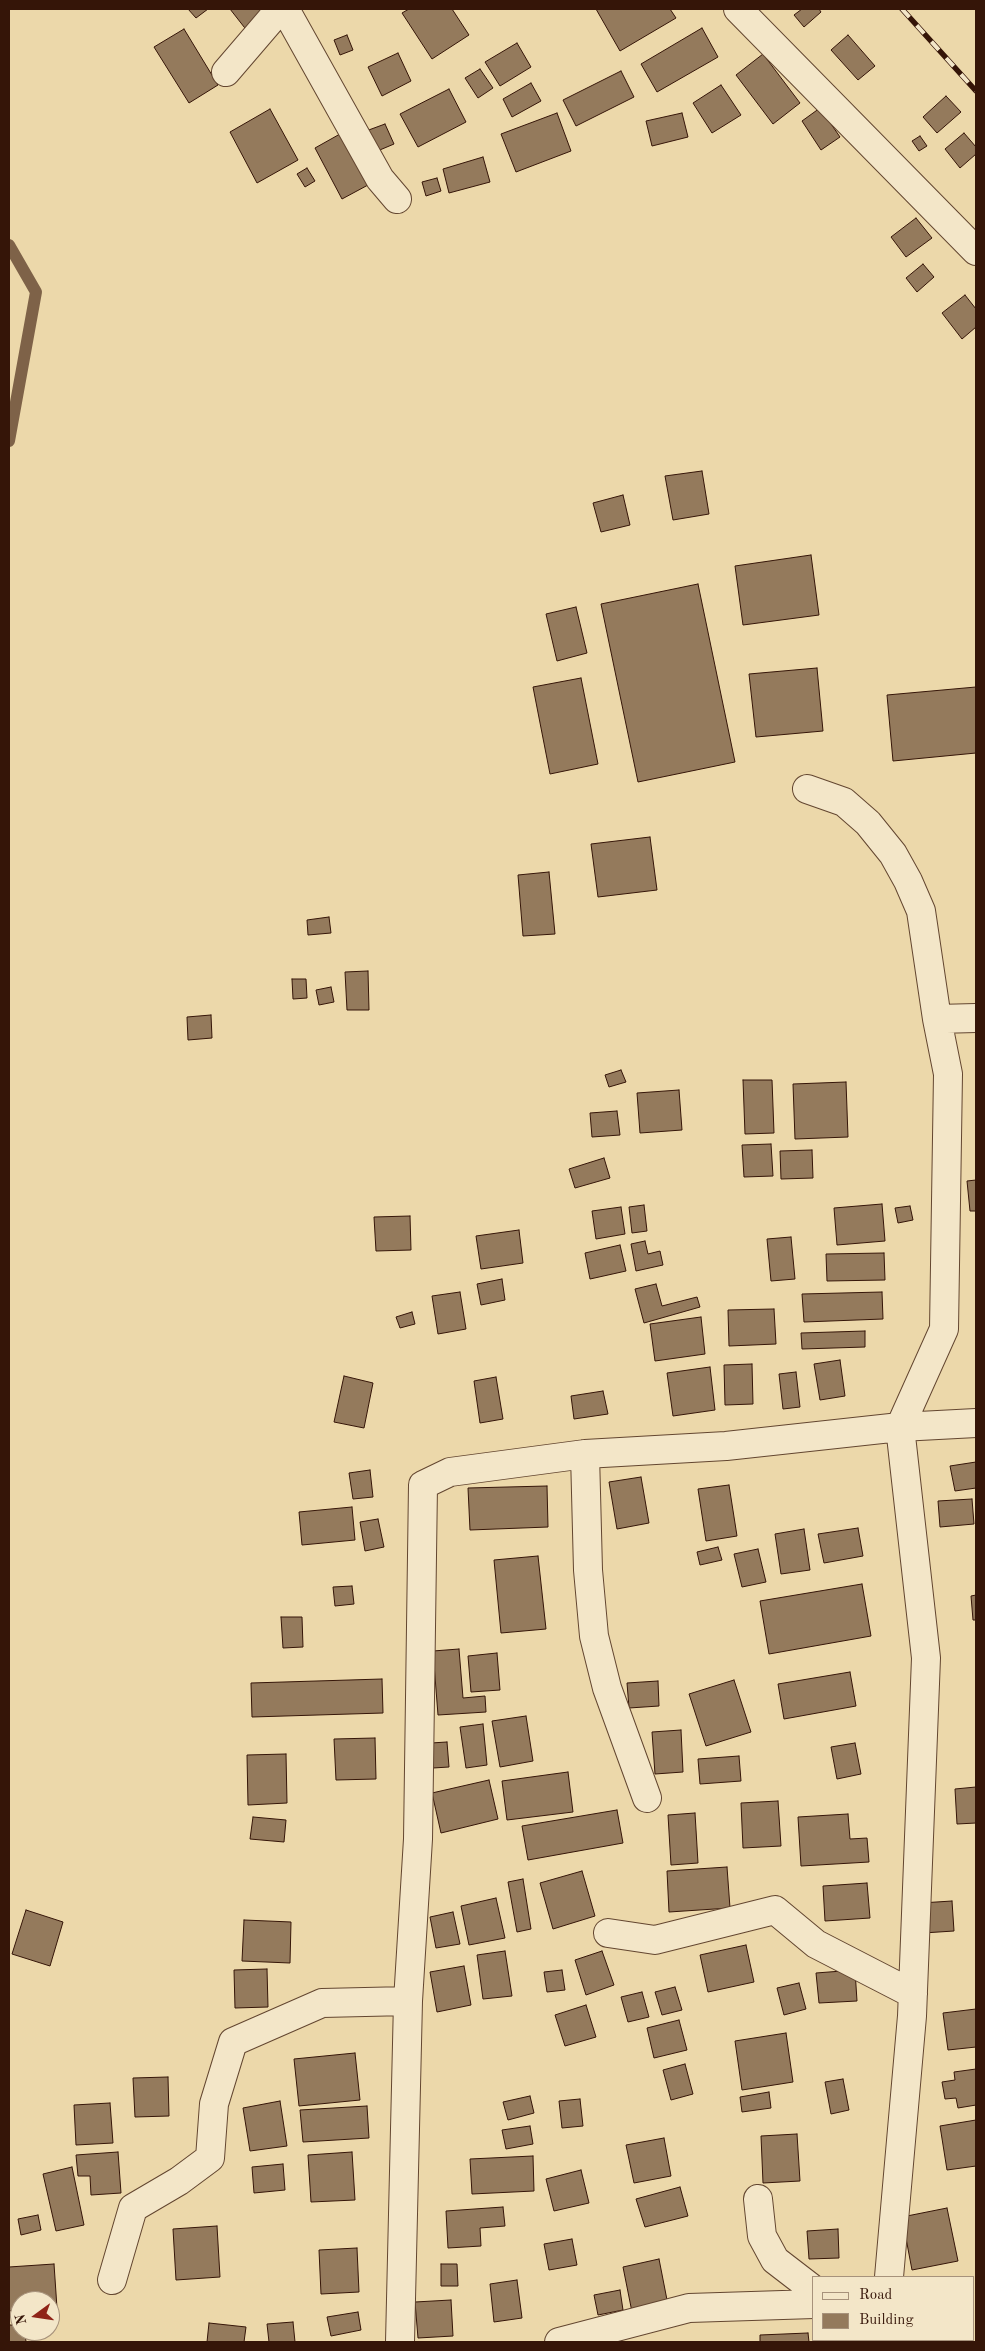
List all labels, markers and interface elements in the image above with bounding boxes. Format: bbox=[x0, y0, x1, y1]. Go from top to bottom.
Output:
legend bbox=[812, 2276, 975, 2341]
text: Road bbox=[859, 2288, 892, 2303]
north arrow bbox=[10, 2291, 60, 2341]
text: N bbox=[13, 2313, 30, 2326]
text: Building bbox=[859, 2313, 914, 2328]

